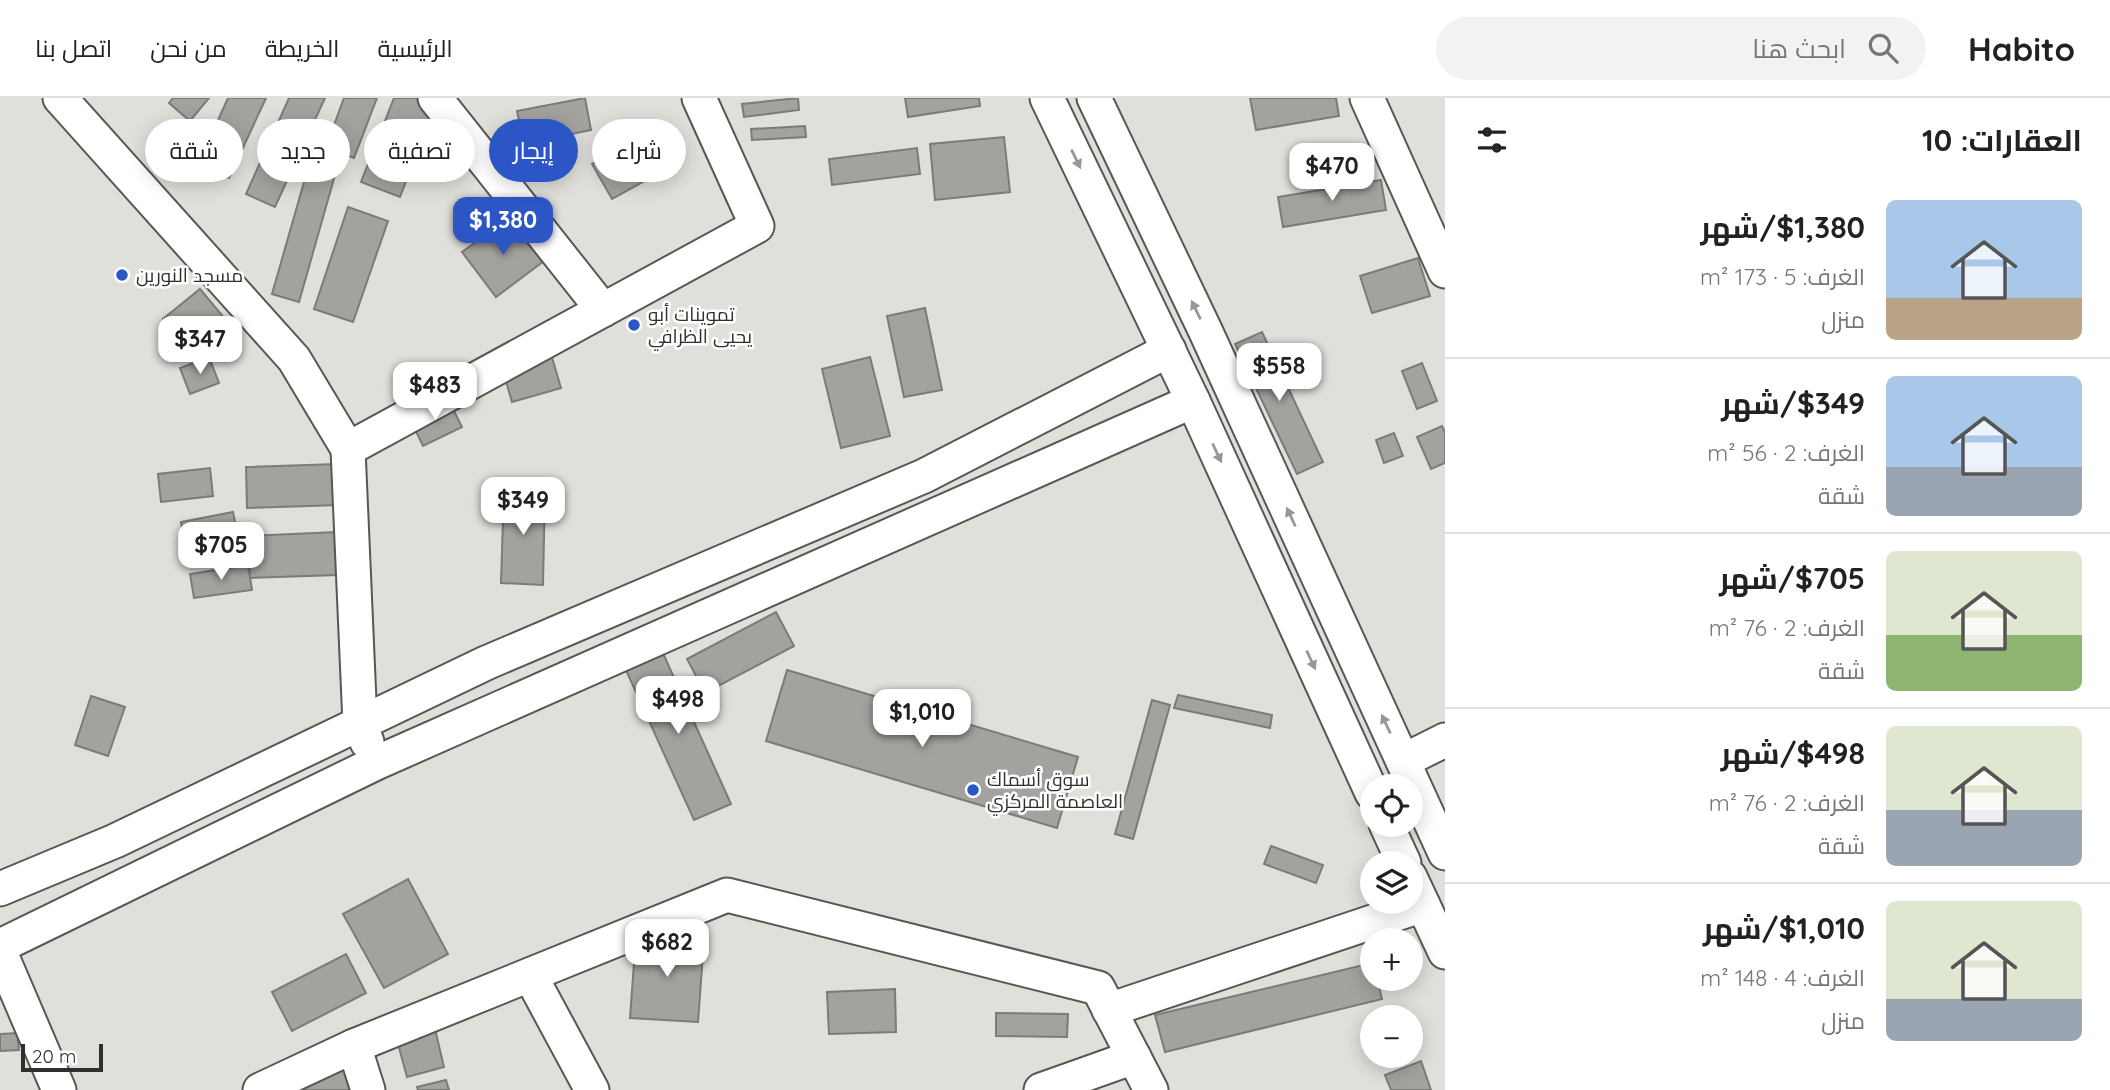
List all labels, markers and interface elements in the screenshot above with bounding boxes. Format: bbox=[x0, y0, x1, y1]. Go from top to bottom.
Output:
search box bbox=[1436, 17, 1926, 80]
text: Habito bbox=[1968, 28, 2075, 69]
icon: search bbox=[1864, 29, 1902, 67]
text: ابحث هنا bbox=[1752, 32, 1846, 65]
text: اتصل بنا bbox=[35, 33, 112, 63]
text: من نحن bbox=[150, 33, 227, 63]
text: الخريطة bbox=[265, 33, 340, 63]
text: الرئيسية bbox=[378, 33, 453, 63]
chip: شقة bbox=[145, 119, 243, 182]
chip: جديد bbox=[257, 119, 350, 182]
chip: تصفية bbox=[364, 119, 475, 182]
chip: إيجار bbox=[489, 119, 578, 182]
chip: شراء bbox=[592, 119, 686, 182]
icon: filters bbox=[1473, 121, 1511, 159]
text: العقارات: 10 bbox=[1922, 121, 2082, 159]
pin: $470 bbox=[1291, 144, 1373, 203]
one-way arrow bbox=[1071, 149, 1082, 169]
text: $470 bbox=[1305, 151, 1359, 180]
pin: $1,380 bbox=[446, 198, 560, 257]
text: $1,380 bbox=[469, 205, 537, 234]
text: $1,380/شهر bbox=[1700, 208, 1865, 246]
icon: home bbox=[1942, 228, 2026, 312]
text: الغرف: 5 · 173 m² bbox=[1700, 262, 1865, 291]
place label: مسجد النورين bbox=[136, 263, 243, 287]
marker: مسجد النورين bbox=[114, 267, 130, 283]
one-way arrow bbox=[1190, 300, 1202, 320]
place label: تموينات أبو يحيى الظرافي bbox=[648, 302, 752, 351]
text: منزل bbox=[1821, 305, 1865, 334]
pin: $347 bbox=[159, 316, 241, 376]
marker: تموينات أبو يحيى الظرافي bbox=[626, 317, 642, 333]
text: $347 bbox=[174, 324, 226, 353]
pin: $558 bbox=[1238, 344, 1320, 403]
text: $558 bbox=[1253, 351, 1305, 380]
pin: $483 bbox=[394, 362, 476, 422]
text: $483 bbox=[409, 370, 461, 399]
text: $349/شهر bbox=[1721, 384, 1865, 422]
icon: home bbox=[1942, 404, 2026, 488]
text: الغرف: 2 · 56 m² bbox=[1707, 438, 1865, 467]
one-way arrow bbox=[1211, 443, 1223, 463]
pin: $349 bbox=[482, 478, 564, 537]
text: شقة bbox=[1818, 481, 1865, 510]
text: $349 bbox=[497, 485, 549, 514]
one-way arrow bbox=[1285, 507, 1297, 527]
pin: $705 bbox=[180, 522, 262, 582]
text: $705 bbox=[194, 530, 248, 559]
text: $705/شهر bbox=[1719, 559, 1865, 597]
icon: home bbox=[1942, 579, 2026, 663]
text: الغرف: 2 · 76 m² bbox=[1709, 613, 1865, 642]
one-way arrow bbox=[1305, 650, 1317, 670]
text: شقة bbox=[1818, 656, 1865, 685]
pin: $498 bbox=[637, 676, 719, 736]
text: $498 bbox=[652, 684, 704, 713]
pin: $1,010 bbox=[865, 690, 979, 749]
text: $1,010 bbox=[889, 697, 955, 726]
one-way arrow bbox=[1380, 714, 1392, 734]
text: $498/شهر bbox=[1721, 734, 1865, 772]
icon: home bbox=[1942, 754, 2026, 838]
place label: سوق أسماك العاصمة المركزي bbox=[987, 767, 1123, 816]
map controls bbox=[1360, 774, 1423, 1068]
button: locate bbox=[1360, 774, 1423, 837]
marker: سوق أسماك العاصمة المركزي bbox=[965, 782, 981, 798]
text: الغرف: 2 · 76 m² bbox=[1709, 788, 1865, 817]
text: شقة bbox=[1818, 831, 1865, 860]
button: layers bbox=[1360, 851, 1423, 914]
text: $1,010/شهر bbox=[1703, 909, 1865, 947]
pin: $682 bbox=[626, 920, 708, 979]
text: $682 bbox=[641, 927, 693, 956]
button: + bbox=[1360, 928, 1423, 991]
icon: home bbox=[1942, 929, 2026, 1013]
text: الغرف: 4 · 148 m² bbox=[1700, 963, 1865, 992]
button: − bbox=[1360, 1005, 1423, 1068]
text: منزل bbox=[1821, 1006, 1865, 1035]
scale bar bbox=[21, 1041, 103, 1073]
text: 20 m bbox=[32, 1044, 76, 1068]

